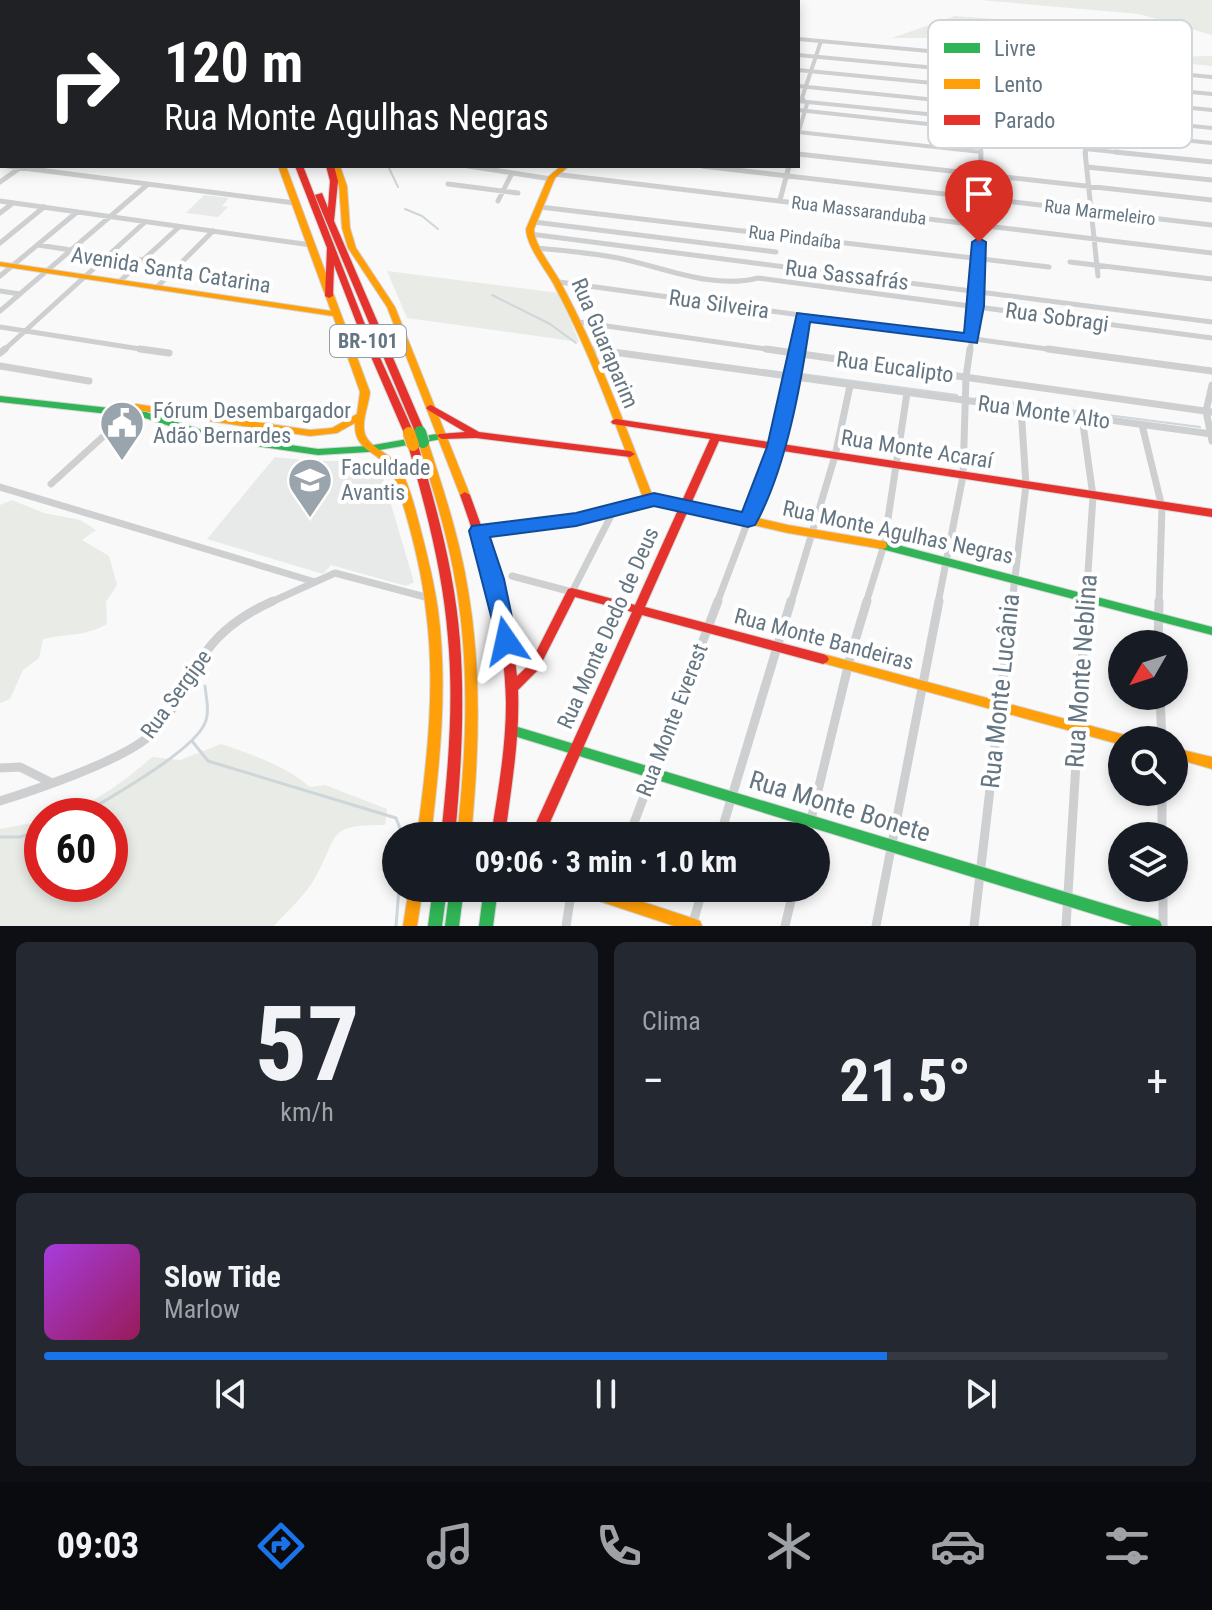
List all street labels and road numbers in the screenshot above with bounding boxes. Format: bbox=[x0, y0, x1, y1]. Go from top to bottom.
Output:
street label: Rua Massaranduba bbox=[790, 191, 928, 229]
street label: Rua Marmeleiro bbox=[1043, 195, 1157, 229]
street label: Rua Pindaíba bbox=[748, 221, 842, 253]
street label: Avenida Santa Catarina bbox=[69, 242, 273, 298]
street label: Rua Sassafrás bbox=[784, 255, 910, 295]
street label: Rua Guaraparim bbox=[566, 274, 644, 412]
street label: Rua Silveira bbox=[667, 285, 771, 323]
street label: Rua Sobragi bbox=[1004, 297, 1110, 337]
road number: BR-101 bbox=[330, 325, 406, 357]
street label: Rua Eucalipto bbox=[835, 346, 955, 388]
street label: Rua Monte Alto bbox=[976, 390, 1112, 434]
street label: Rua Monte Acaraí bbox=[839, 425, 996, 473]
street label: Rua Monte Agulhas Negras bbox=[780, 495, 1016, 569]
street label: Rua Monte Dedo de Deus bbox=[552, 523, 664, 733]
street label: Rua Monte Neblina bbox=[1059, 573, 1103, 769]
street label: Rua Monte Lucânia bbox=[975, 592, 1025, 790]
street label: Rua Monte Bandeiras bbox=[732, 603, 916, 675]
street label: Rua Monte Everest bbox=[631, 640, 713, 800]
street label: Rua Sergipe bbox=[136, 645, 216, 743]
street label: Rua Monte Bonete bbox=[746, 764, 934, 848]

